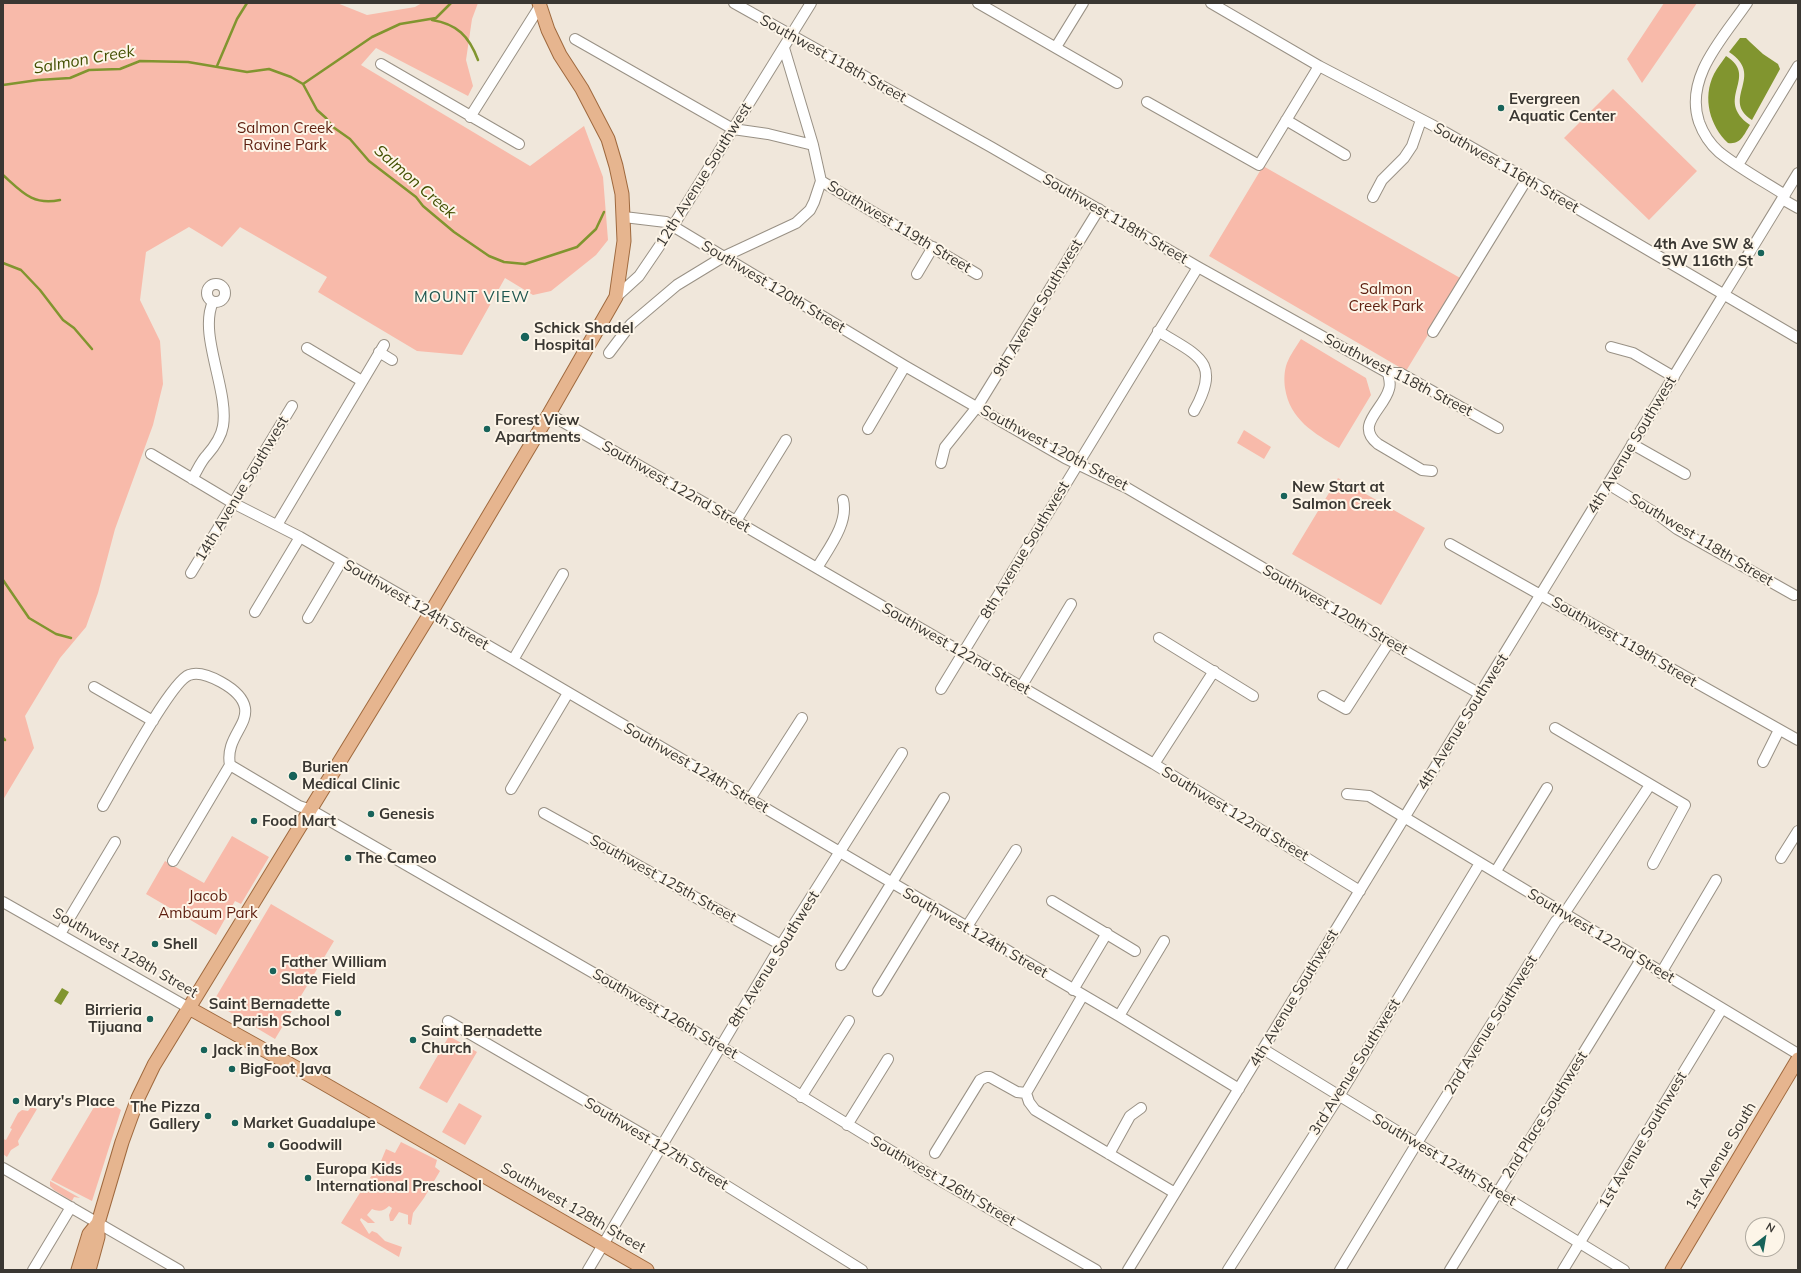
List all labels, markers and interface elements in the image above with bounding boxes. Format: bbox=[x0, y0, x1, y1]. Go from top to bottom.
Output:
street label: Southwest 118th Street bbox=[757, 11, 909, 107]
water label: Salmon Creek bbox=[32, 42, 136, 78]
place label: Evergreen Aquatic Center bbox=[1509, 90, 1616, 125]
street label: 12th Avenue Southwest bbox=[652, 100, 756, 250]
marker: Evergreen Aquatic Center bbox=[1496, 103, 1506, 113]
park label: Salmon Creek Ravine Park bbox=[237, 119, 333, 154]
street label: Southwest 116th Street bbox=[1430, 119, 1582, 217]
water label: Salmon Creek bbox=[370, 141, 460, 223]
street label: Southwest 118th Street bbox=[1039, 170, 1191, 268]
street label: Southwest 119th Street bbox=[824, 177, 974, 277]
place label: 4th Ave SW & SW 116th St bbox=[1653, 235, 1753, 270]
street label: 9th Avenue Southwest bbox=[990, 236, 1086, 380]
street label: Southwest 120th Street bbox=[698, 237, 848, 337]
marker: 4th Ave SW & SW 116th St bbox=[1756, 248, 1766, 258]
park label: Salmon Creek Park bbox=[1348, 280, 1424, 315]
district label: MOUNT VIEW bbox=[414, 287, 530, 307]
place label: Schick Shadel Hospital bbox=[534, 319, 634, 354]
street label: Southwest 118th Street bbox=[1321, 330, 1475, 420]
marker: Schick Shadel Hospital bbox=[519, 331, 531, 343]
street label: 4th Avenue Southwest bbox=[1584, 373, 1680, 517]
street label: Southwest 120th Street bbox=[977, 401, 1131, 495]
place label: Forest View Apartments bbox=[495, 411, 581, 446]
street label: 14th Avenue Southwest bbox=[191, 413, 293, 565]
marker: Forest View Apartments bbox=[482, 424, 492, 434]
street label: Southwest 122nd Street bbox=[599, 437, 753, 537]
street label: 8th Avenue Southwest bbox=[977, 478, 1073, 622]
place label: New Start at Salmon Creek bbox=[1292, 478, 1391, 513]
street label: Southwest 118th Street bbox=[1626, 490, 1776, 590]
marker: New Start at Salmon Creek bbox=[1279, 491, 1289, 501]
street label: Southwest 124th Street bbox=[340, 556, 492, 654]
street label: Southwest 120th Street bbox=[1259, 561, 1411, 659]
street label: Southwest 119th Street bbox=[1548, 593, 1700, 691]
street label: Southwest 122nd Street bbox=[879, 599, 1033, 699]
street label: 4th Avenue Southwest bbox=[1414, 651, 1512, 793]
street label: Southwest 124th Street bbox=[620, 719, 772, 817]
place label: Burien Medical Clinic bbox=[302, 758, 400, 793]
street label: Southwest 122nd Street bbox=[1158, 763, 1312, 865]
marker: Burien Medical Clinic bbox=[287, 770, 299, 782]
place label: Genesis bbox=[379, 805, 435, 823]
marker: Genesis bbox=[366, 809, 376, 819]
place label: Food Mart bbox=[262, 812, 336, 830]
marker: Food Mart bbox=[249, 816, 259, 826]
street label: Southwest 125th Street bbox=[587, 831, 739, 927]
place label: The Cameo bbox=[356, 849, 437, 867]
marker: The Cameo bbox=[343, 853, 353, 863]
street label: Southwest 124th Street bbox=[899, 884, 1051, 982]
street label: Southwest 122nd Street bbox=[1524, 885, 1678, 987]
park label: Jacob Ambaum Park bbox=[158, 887, 258, 922]
street label: 8th Avenue Southwest bbox=[725, 888, 823, 1030]
street label: Southwest 128th Street bbox=[49, 904, 201, 1002]
street label: 4th Avenue Southwest bbox=[1246, 926, 1342, 1070]
place label: Shell bbox=[163, 935, 198, 953]
marker: Shell bbox=[150, 939, 160, 949]
street label: 2nd Avenue Southwest bbox=[1441, 952, 1541, 1098]
place label: Father William Slate Field bbox=[281, 953, 387, 988]
street label: Southwest 126th Street bbox=[589, 965, 741, 1063]
marker: Father William Slate Field bbox=[268, 966, 278, 976]
place label: Saint Bernadette Parish School bbox=[209, 995, 330, 1030]
street label: 3rd Avenue Southwest bbox=[1306, 995, 1404, 1139]
place label: Birrieria Tijuana bbox=[85, 1001, 142, 1036]
marker: Saint Bernadette Parish School bbox=[333, 1008, 343, 1018]
marker: Birrieria Tijuana bbox=[145, 1014, 155, 1024]
place label: Saint Bernadette Church bbox=[421, 1022, 542, 1057]
marker: Saint Bernadette Church bbox=[408, 1035, 418, 1045]
place label: Jack in the Box bbox=[212, 1041, 318, 1059]
marker: Jack in the Box bbox=[199, 1045, 209, 1055]
street label: 2nd Place Southwest bbox=[1499, 1048, 1591, 1182]
place label: BigFoot Java bbox=[240, 1060, 331, 1078]
marker: BigFoot Java bbox=[227, 1064, 237, 1074]
street label: 1st Avenue Southwest bbox=[1595, 1069, 1691, 1211]
place label: Mary's Place bbox=[24, 1092, 115, 1110]
street label: Southwest 127th Street bbox=[581, 1094, 731, 1194]
marker: Mary's Place bbox=[11, 1096, 21, 1106]
place label: The Pizza Gallery bbox=[130, 1098, 200, 1133]
street label: 1st Avenue South bbox=[1682, 1099, 1760, 1213]
street label: Southwest 124th Street bbox=[1369, 1110, 1519, 1210]
marker: The Pizza Gallery bbox=[203, 1111, 213, 1121]
place label: Market Guadalupe bbox=[243, 1114, 376, 1132]
marker: Market Guadalupe bbox=[230, 1118, 240, 1128]
street label: Southwest 126th Street bbox=[867, 1132, 1019, 1230]
place label: Goodwill bbox=[279, 1136, 342, 1154]
marker: Goodwill bbox=[266, 1140, 276, 1150]
street label: Southwest 128th Street bbox=[497, 1159, 649, 1257]
place label: Europa Kids International Preschool bbox=[316, 1160, 482, 1195]
marker: Europa Kids International Preschool bbox=[303, 1173, 313, 1183]
north arrow bbox=[1745, 1217, 1785, 1257]
text: N bbox=[1763, 1219, 1778, 1236]

